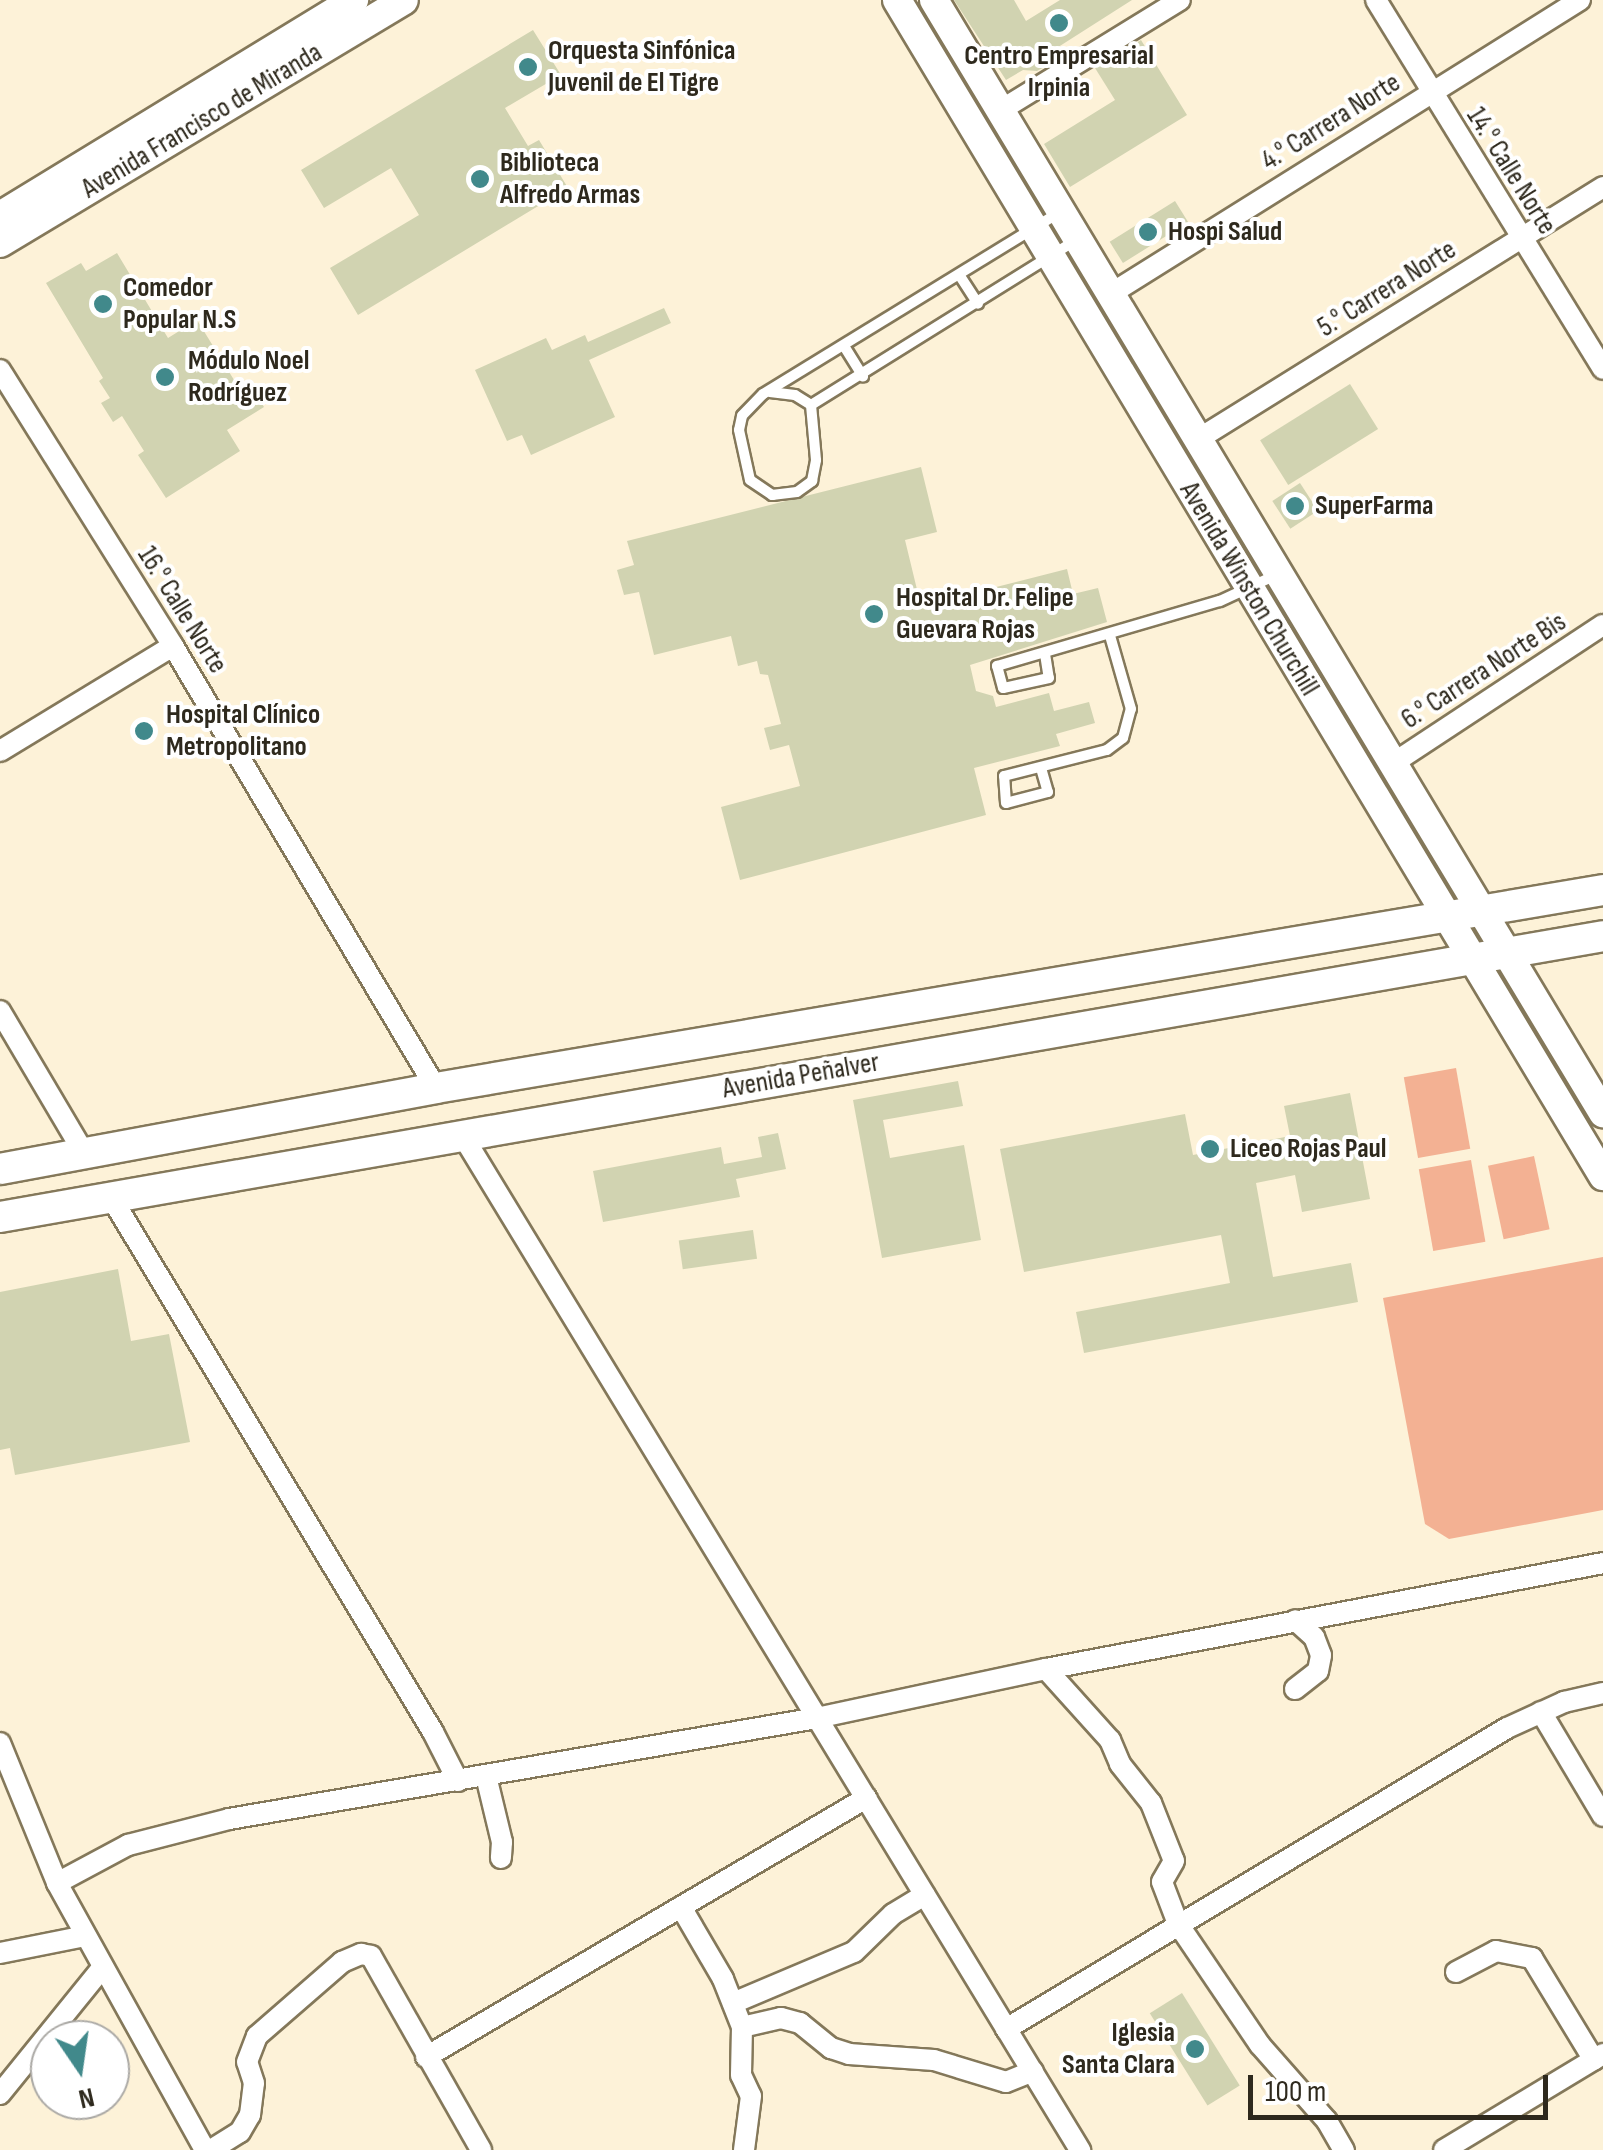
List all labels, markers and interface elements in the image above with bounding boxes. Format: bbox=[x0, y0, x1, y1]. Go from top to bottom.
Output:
marker: Centro Empresarial Irpinia bbox=[1048, 12, 1070, 34]
place label: Orquesta Sinfónica Juvenil de El Tigre bbox=[548, 34, 735, 100]
street label: Avenida Francisco de Miranda bbox=[76, 36, 328, 206]
place label: Centro Empresarial Irpinia bbox=[964, 39, 1154, 105]
marker: Orquesta Sinfónica Juvenil de El Tigre bbox=[517, 56, 539, 78]
street label: 4.° Carrera Norte bbox=[1255, 66, 1407, 178]
street label: 14.° Calle Norte bbox=[1459, 101, 1563, 241]
place label: Biblioteca Alfredo Armas bbox=[500, 146, 640, 212]
marker: Biblioteca Alfredo Armas bbox=[469, 168, 491, 190]
place label: Hospi Salud bbox=[1168, 215, 1282, 249]
marker: Hospi Salud bbox=[1137, 221, 1159, 243]
street label: 5.° Carrera Norte bbox=[1312, 233, 1462, 345]
place label: Comedor Popular N.S bbox=[123, 271, 236, 337]
marker: Comedor Popular N.S bbox=[92, 293, 114, 315]
place label: Módulo Noel Rodríguez bbox=[188, 344, 309, 410]
marker: Módulo Noel Rodríguez bbox=[152, 364, 178, 390]
street label: Avenida Winston Churchill bbox=[1172, 476, 1326, 702]
place label: SuperFarma bbox=[1315, 489, 1433, 523]
marker: SuperFarma bbox=[1284, 495, 1306, 517]
street label: 16.° Calle Norte bbox=[130, 540, 234, 680]
place label: Hospital Dr. Felipe Guevara Rojas bbox=[896, 581, 1074, 647]
marker: Hospital Dr. Felipe Guevara Rojas bbox=[861, 601, 887, 627]
street label: 6.° Carrera Norte Bis bbox=[1395, 605, 1573, 737]
place label: Hospital Clínico Metropolitano bbox=[166, 698, 320, 764]
marker: Hospital Clínico Metropolitano bbox=[131, 718, 157, 744]
street label: Avenida Peñalver bbox=[720, 1046, 882, 1106]
place label: Liceo Rojas Paul bbox=[1230, 1132, 1387, 1166]
marker: Liceo Rojas Paul bbox=[1199, 1138, 1221, 1160]
place label: Iglesia Santa Clara bbox=[1062, 2016, 1175, 2082]
north arrow bbox=[30, 2020, 130, 2120]
marker: Iglesia Santa Clara bbox=[1184, 2038, 1206, 2060]
scale bar bbox=[1253, 2055, 1553, 2117]
text: 100 m bbox=[1265, 2074, 1326, 2110]
text: N bbox=[75, 2080, 97, 2116]

